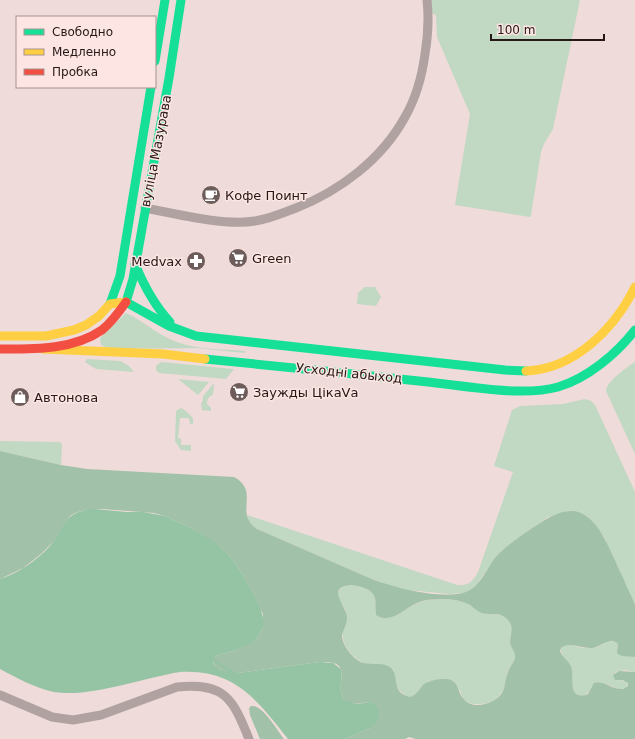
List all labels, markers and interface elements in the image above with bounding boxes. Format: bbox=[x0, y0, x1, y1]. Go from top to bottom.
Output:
legend bbox=[16, 16, 156, 88]
scale bar bbox=[491, 16, 604, 42]
text: 100 m bbox=[497, 23, 535, 37]
text: Свободно bbox=[52, 25, 113, 39]
text: Медленно bbox=[52, 45, 116, 59]
text: Пробка bbox=[52, 65, 98, 79]
street label: вуліца Мазурава bbox=[138, 94, 174, 208]
cafe icon: Кофе Поинт bbox=[200, 184, 222, 206]
place label: Кофе Поинт bbox=[225, 188, 308, 203]
supermarket icon: Green bbox=[227, 247, 249, 269]
pharmacy icon: Medvax bbox=[185, 250, 207, 272]
place label: Green bbox=[252, 251, 291, 266]
place label: Medvax bbox=[131, 254, 182, 269]
street label: Усходні абыход bbox=[295, 360, 403, 386]
supermarket icon: Заужды ЦікаVа bbox=[228, 381, 250, 403]
place label: Заужды ЦікаVа bbox=[253, 385, 358, 400]
shop icon: Автонова bbox=[9, 386, 31, 408]
place label: Автонова bbox=[34, 390, 98, 405]

